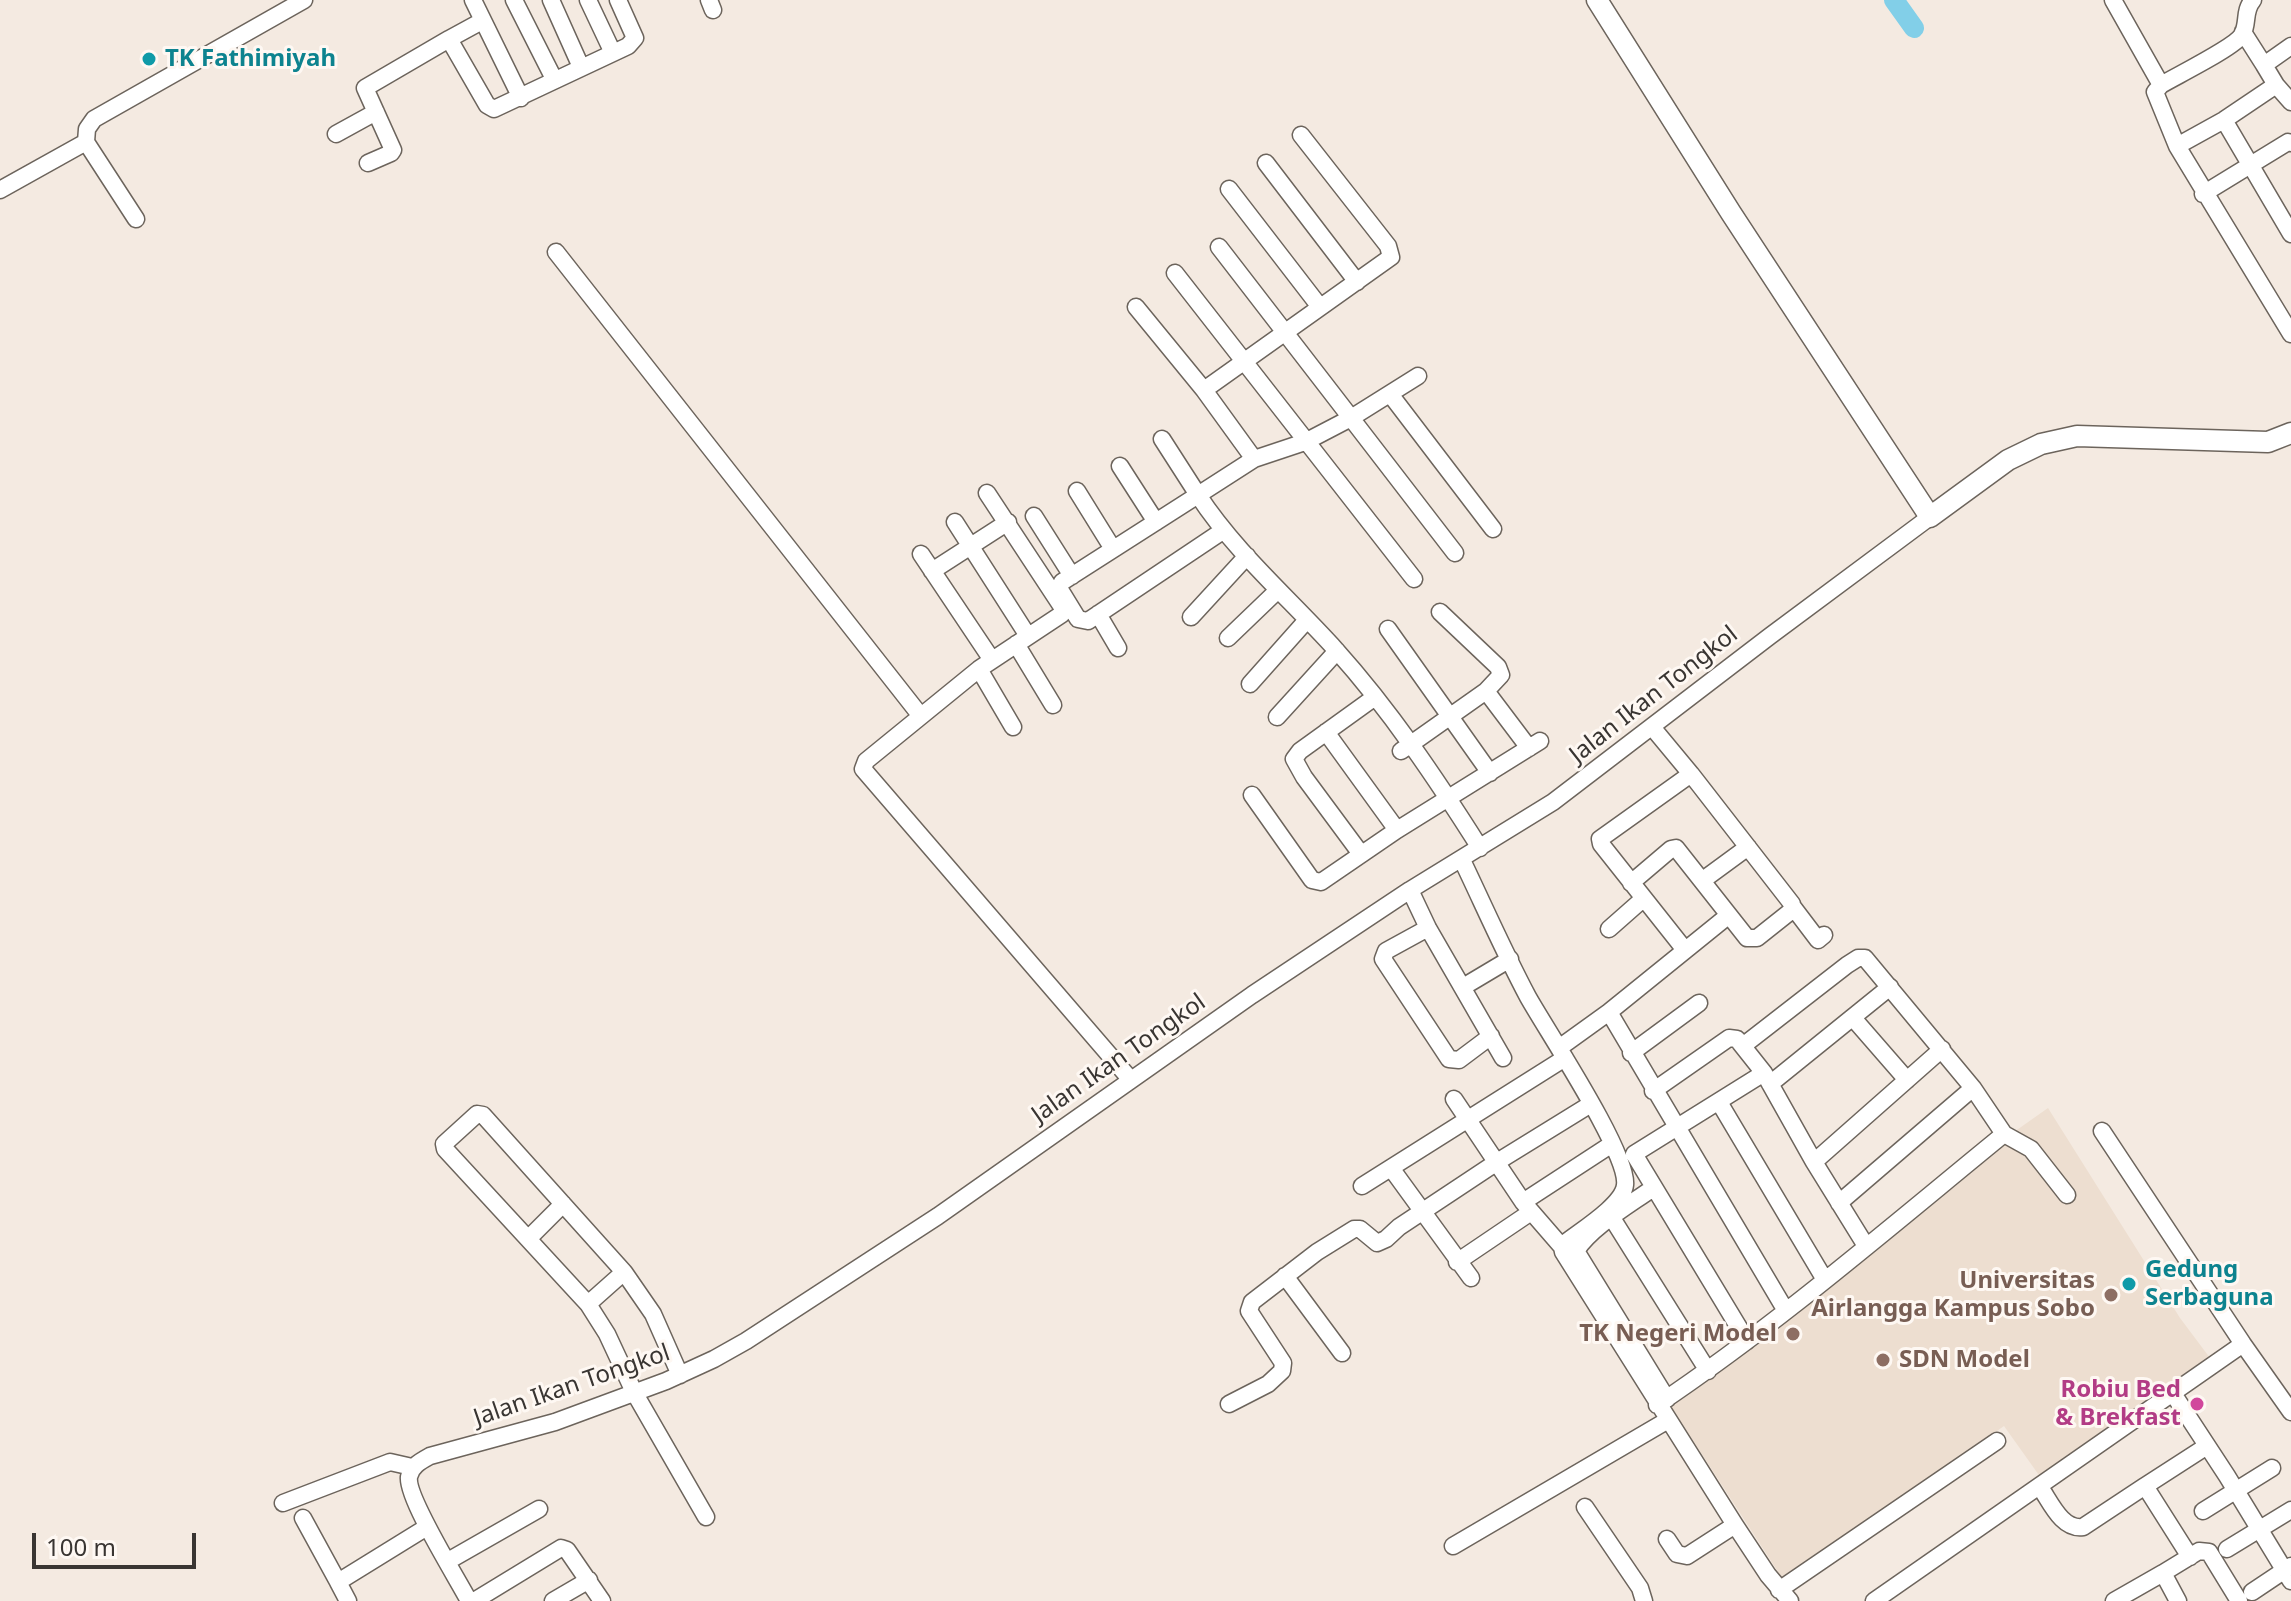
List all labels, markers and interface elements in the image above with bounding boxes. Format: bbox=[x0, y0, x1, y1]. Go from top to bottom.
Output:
place label: TK Fathimiyah bbox=[165, 45, 336, 73]
marker: TK Fathimiyah bbox=[140, 50, 158, 68]
street label: Jalan Ikan Tongkol bbox=[1564, 620, 1744, 770]
street label: Jalan Ikan Tongkol bbox=[1027, 988, 1211, 1130]
place label: Gedung Serbaguna bbox=[2145, 1256, 2274, 1312]
place label: Universitas Airlangga Kampus Sobo bbox=[1811, 1267, 2095, 1323]
marker: Gedung Serbaguna bbox=[2120, 1275, 2138, 1293]
marker: Universitas Airlangga Kampus Sobo bbox=[2102, 1286, 2120, 1304]
place label: TK Negeri Model bbox=[1579, 1320, 1777, 1348]
marker: TK Negeri Model bbox=[1784, 1325, 1802, 1343]
street label: Jalan Ikan Tongkol bbox=[470, 1339, 674, 1433]
place label: SDN Model bbox=[1899, 1346, 2030, 1374]
marker: SDN Model bbox=[1874, 1351, 1892, 1369]
place label: Robiu Bed & Brekfast bbox=[2055, 1376, 2181, 1432]
marker: Robiu Bed & Brekfast bbox=[2188, 1395, 2206, 1413]
scale bar bbox=[36, 1517, 200, 1567]
text: 100 m bbox=[46, 1530, 116, 1563]

